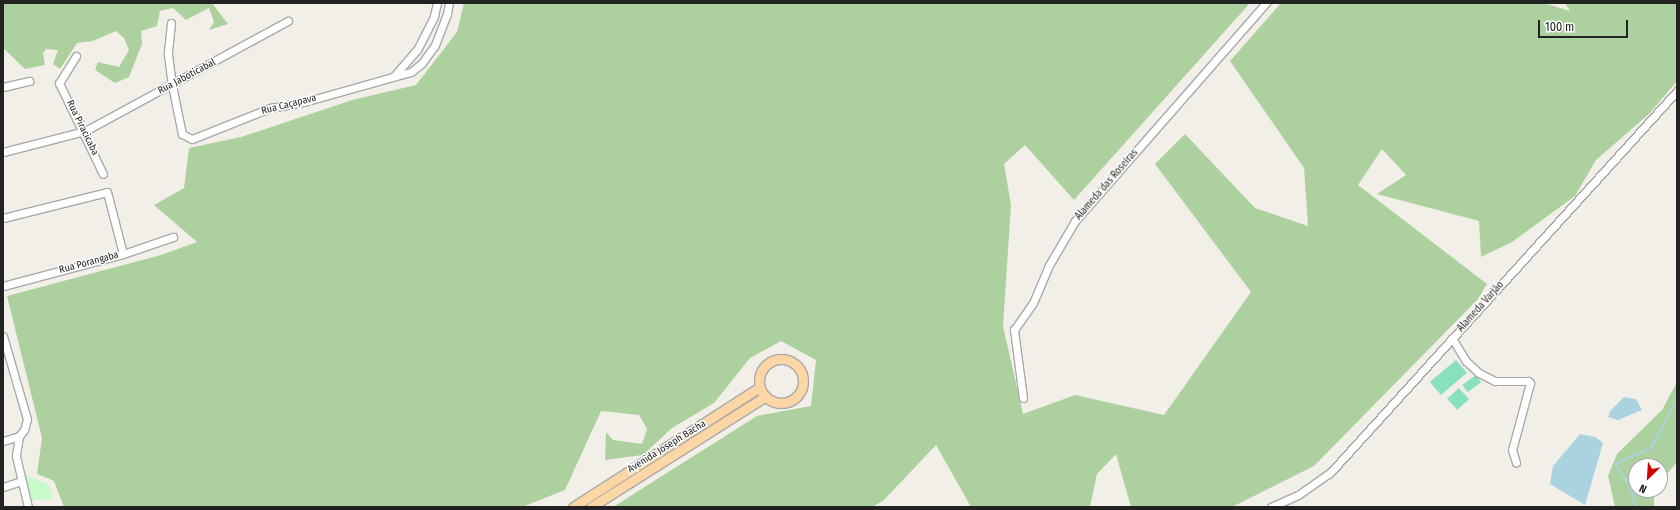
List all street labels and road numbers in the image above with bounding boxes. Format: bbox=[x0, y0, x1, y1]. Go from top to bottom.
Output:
street label: Rua Jaboticabal bbox=[156, 57, 218, 97]
street label: Rua Caçapava bbox=[260, 92, 318, 118]
street label: Rua Piracicaba bbox=[64, 99, 100, 157]
street label: Alameda das Roseiras bbox=[1073, 147, 1141, 223]
street label: Rua Porangaba bbox=[58, 249, 120, 277]
street label: Alameda Varjão bbox=[1455, 279, 1507, 335]
street label: Avenida Joseph Bacha bbox=[626, 418, 708, 476]

